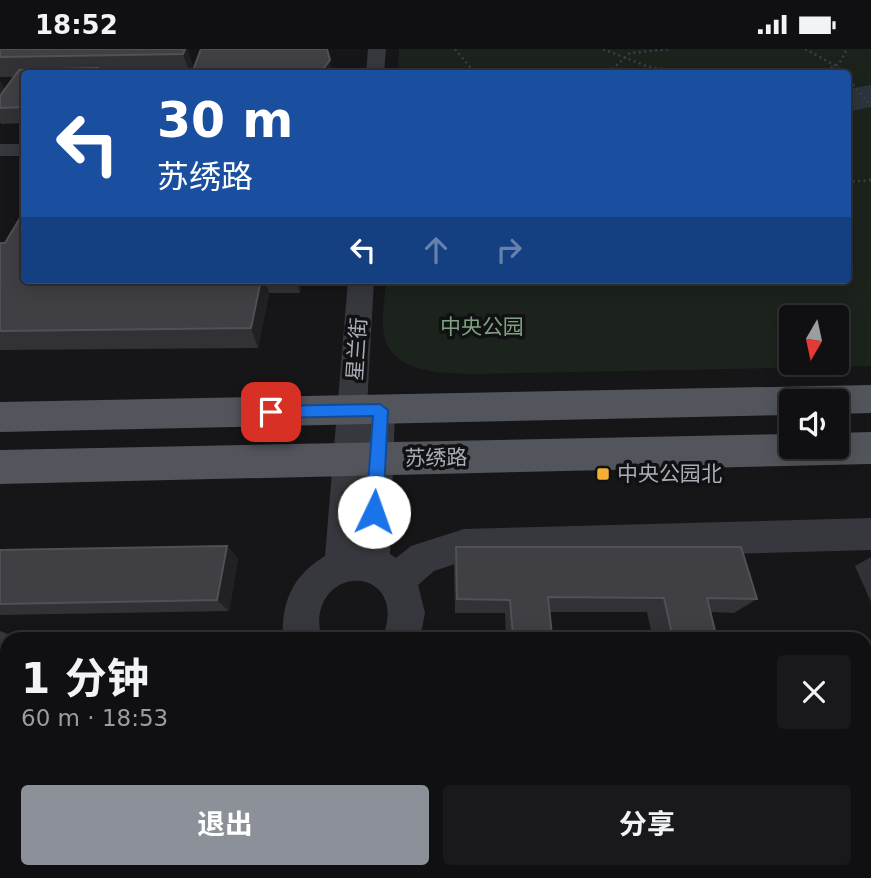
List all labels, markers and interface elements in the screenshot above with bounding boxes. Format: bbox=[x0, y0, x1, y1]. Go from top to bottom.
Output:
text: 18:52 bbox=[35, 10, 118, 40]
text: 30 m bbox=[157, 92, 293, 149]
icon: left bbox=[42, 98, 133, 189]
text: 苏绣路 bbox=[157, 158, 253, 196]
icon: left bbox=[344, 231, 382, 269]
icon: ahead bbox=[417, 231, 455, 269]
icon: right bbox=[490, 231, 528, 269]
north arrow bbox=[779, 305, 849, 375]
map controls bbox=[779, 305, 849, 459]
park label: 中央公园 bbox=[440, 315, 524, 339]
street label: 星兰街 bbox=[343, 317, 371, 381]
pin bbox=[241, 382, 301, 442]
button: sound bbox=[779, 389, 849, 459]
icon: arrive bbox=[252, 393, 290, 431]
street label: 苏绣路 bbox=[404, 445, 468, 471]
place label: 中央公园北 bbox=[617, 462, 722, 486]
marker: 中央公园北 bbox=[595, 466, 611, 482]
position arrow bbox=[337, 475, 411, 549]
text: 1 分钟 bbox=[21, 654, 149, 703]
button: close bbox=[777, 655, 851, 729]
text: 60 m · 18:53 bbox=[21, 705, 168, 731]
button: 退出 bbox=[21, 785, 429, 865]
button: 分享 bbox=[443, 785, 851, 865]

